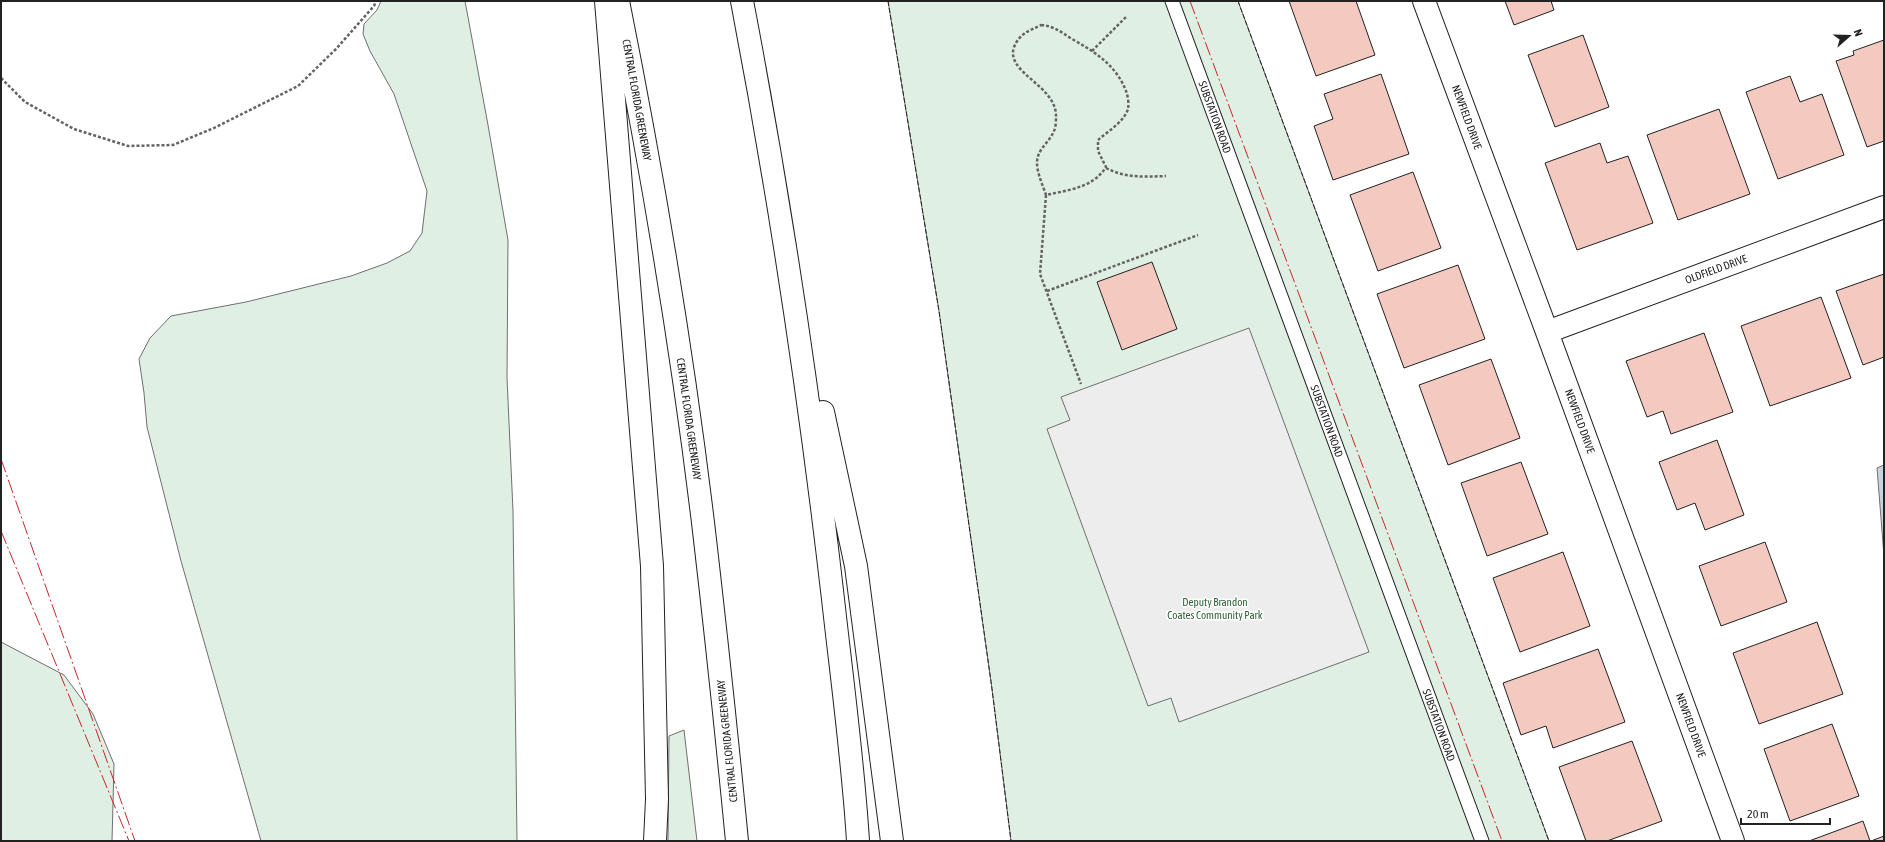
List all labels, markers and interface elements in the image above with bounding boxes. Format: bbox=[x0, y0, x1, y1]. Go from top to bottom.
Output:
north arrow bbox=[1829, 16, 1869, 56]
text: N bbox=[1852, 27, 1865, 38]
street label: CENTRAL FLORIDA GREENEWAY bbox=[620, 38, 654, 162]
street label: SUBSTATION ROAD bbox=[1196, 79, 1234, 155]
street label: NEWFIELD DRIVE bbox=[1450, 83, 1484, 151]
street label: OLDFIELD DRIVE bbox=[1683, 252, 1749, 286]
street label: CENTRAL FLORIDA GREENEWAY bbox=[674, 357, 704, 481]
street label: SUBSTATION ROAD bbox=[1308, 383, 1346, 459]
street label: NEWFIELD DRIVE bbox=[1563, 387, 1597, 455]
park label: Deputy Brandon Coates Community Park bbox=[1167, 596, 1263, 621]
street label: CENTRAL FLORIDA GREENEWAY bbox=[715, 679, 739, 803]
street label: SUBSTATION ROAD bbox=[1420, 687, 1458, 763]
street label: NEWFIELD DRIVE bbox=[1674, 691, 1708, 759]
scale bar bbox=[1741, 800, 1830, 826]
text: 20 m bbox=[1747, 807, 1769, 821]

